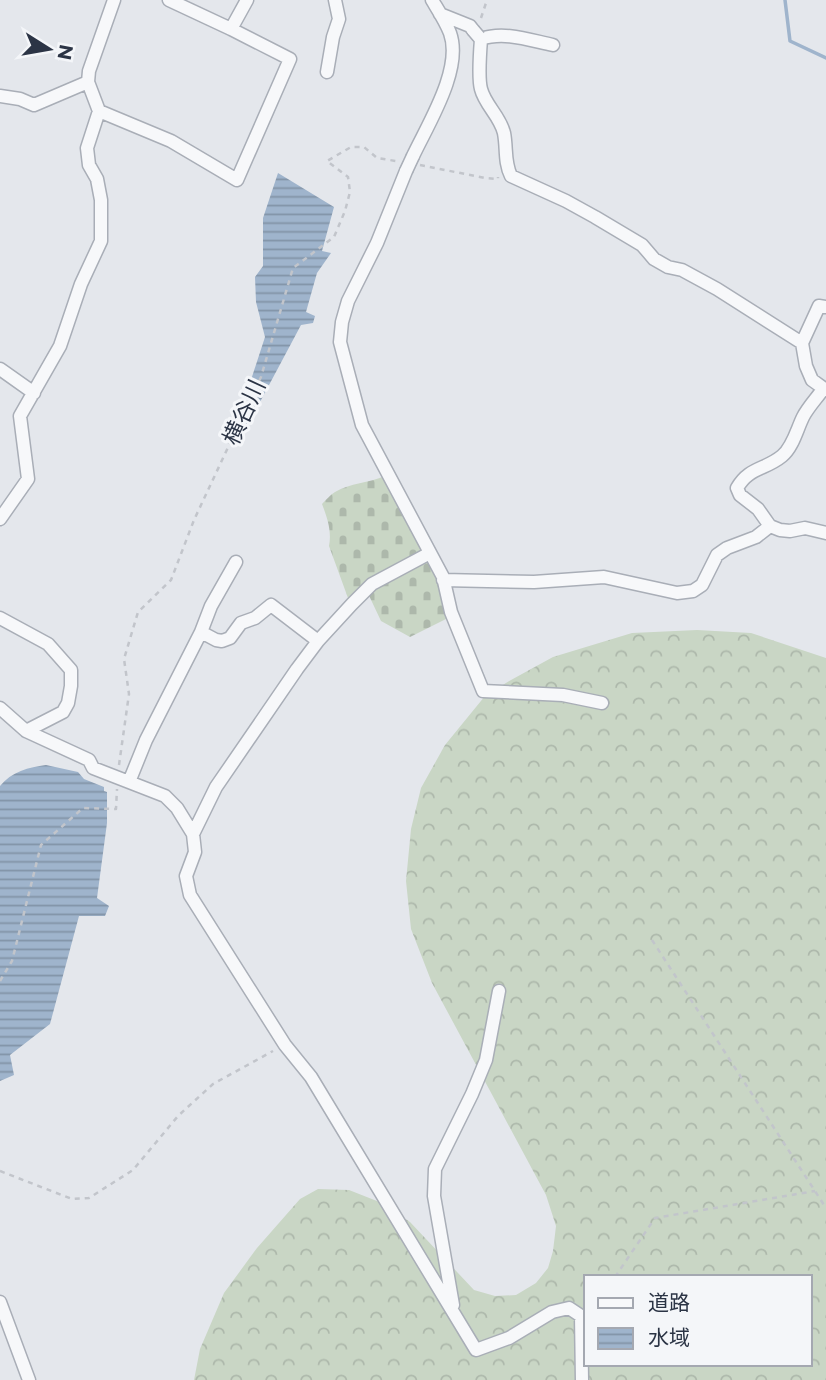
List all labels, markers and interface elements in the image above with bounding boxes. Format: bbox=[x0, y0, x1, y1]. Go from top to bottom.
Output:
north arrow bbox=[14, 14, 84, 84]
text: N bbox=[52, 42, 78, 62]
street label: 横谷川 bbox=[217, 375, 271, 449]
legend bbox=[584, 1275, 812, 1366]
text: 道路 bbox=[648, 1290, 690, 1315]
text: 水域 bbox=[648, 1325, 690, 1350]

